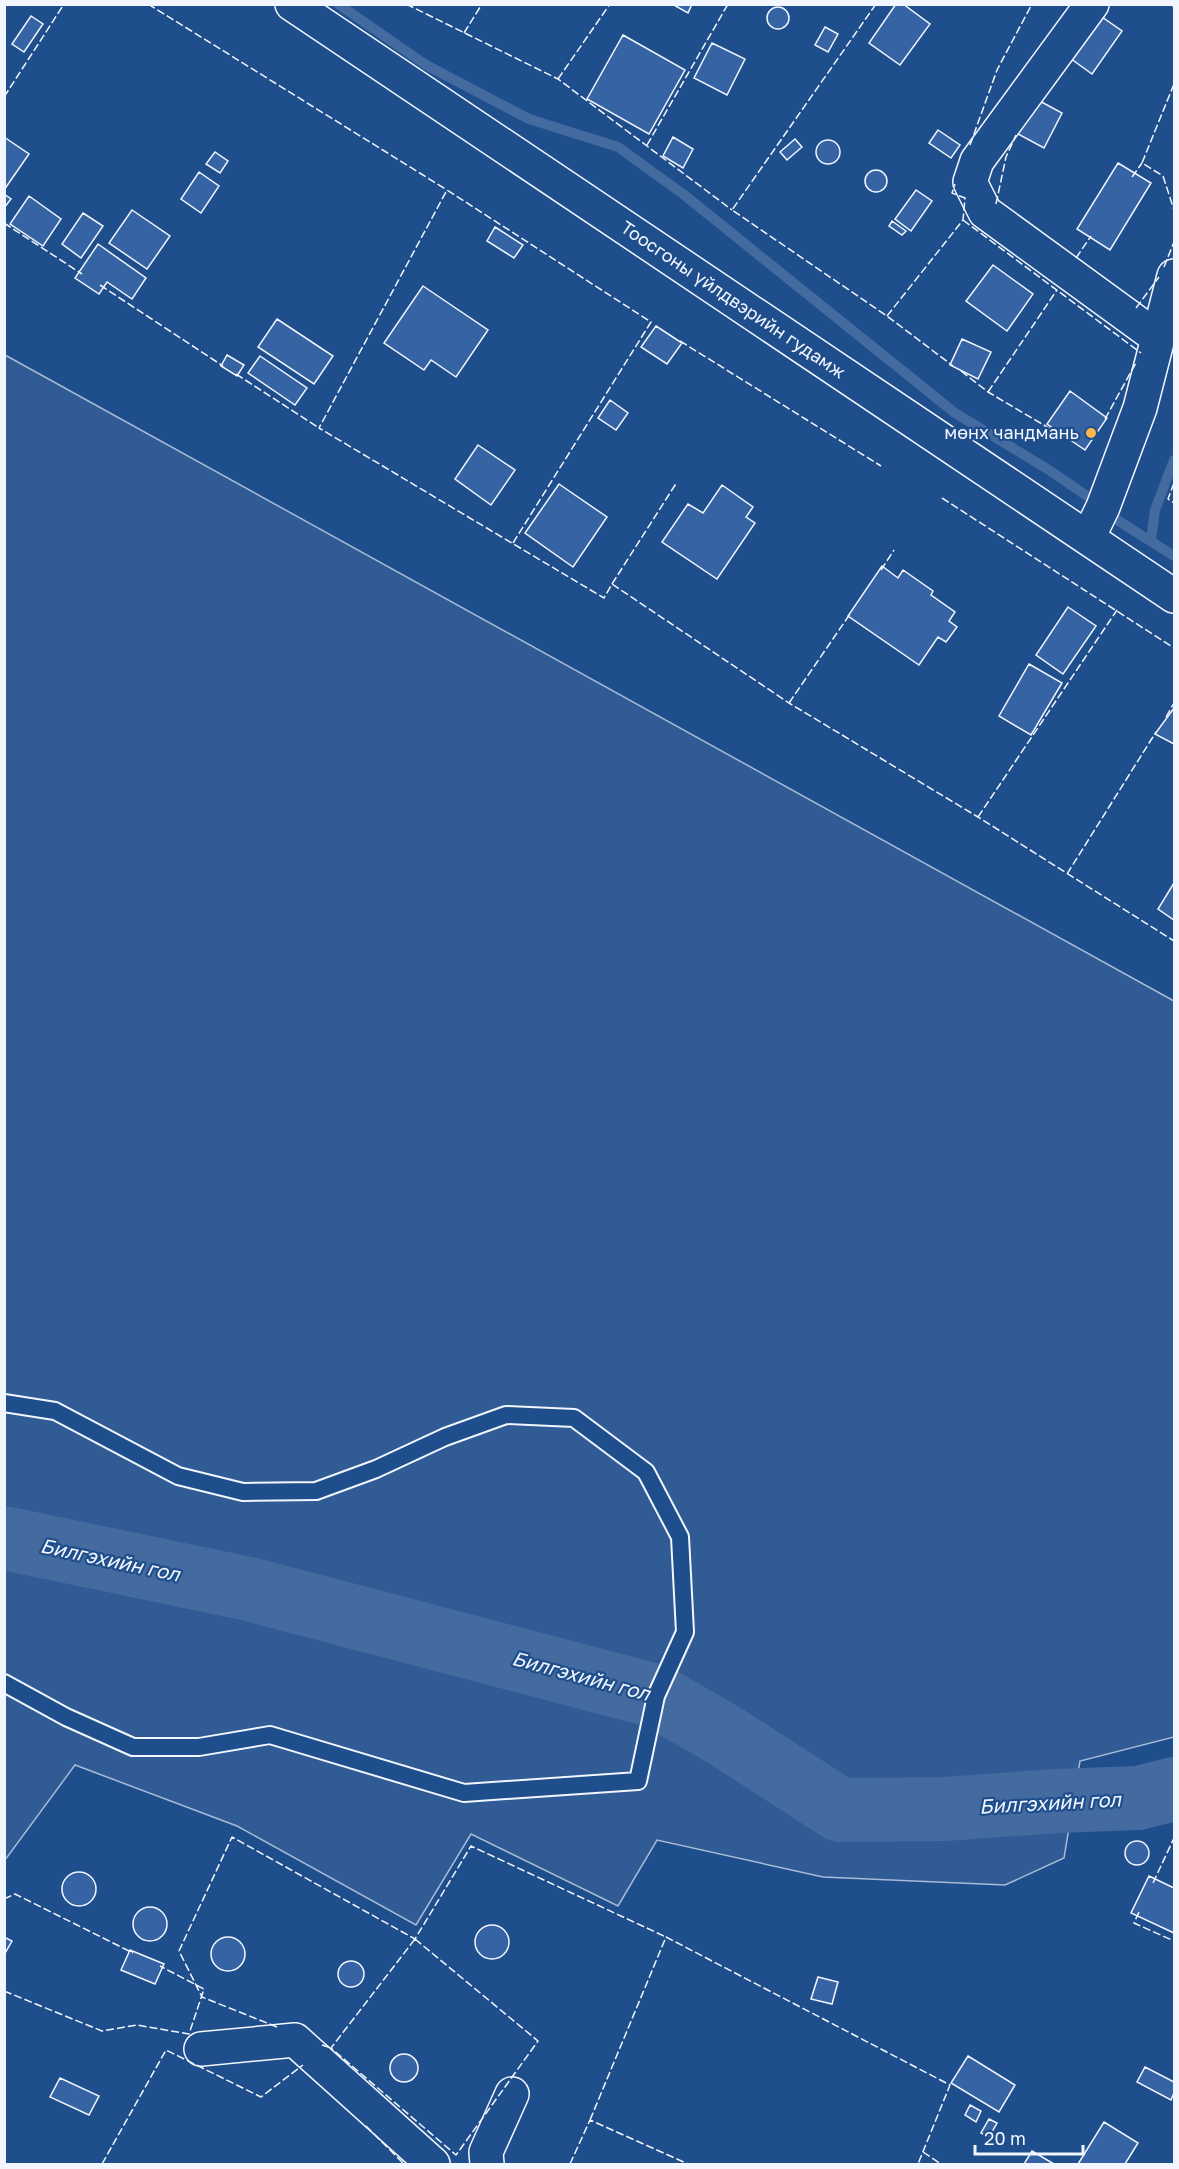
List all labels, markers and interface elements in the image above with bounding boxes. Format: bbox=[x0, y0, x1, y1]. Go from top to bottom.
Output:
street label: Тоосгоны үйлдвэрийн гудамж bbox=[617, 216, 850, 383]
place label: мөнх чандмань bbox=[944, 421, 1079, 443]
marker: мөнх чандмань bbox=[1084, 426, 1098, 440]
water label: Билгэхийн гол bbox=[38, 1533, 183, 1586]
water label: Билгэхийн гол bbox=[510, 1645, 654, 1705]
water label: Билгэхийн гол bbox=[979, 1786, 1123, 1818]
scale bar bbox=[975, 2118, 1083, 2156]
text: 20 m bbox=[984, 2127, 1026, 2149]

